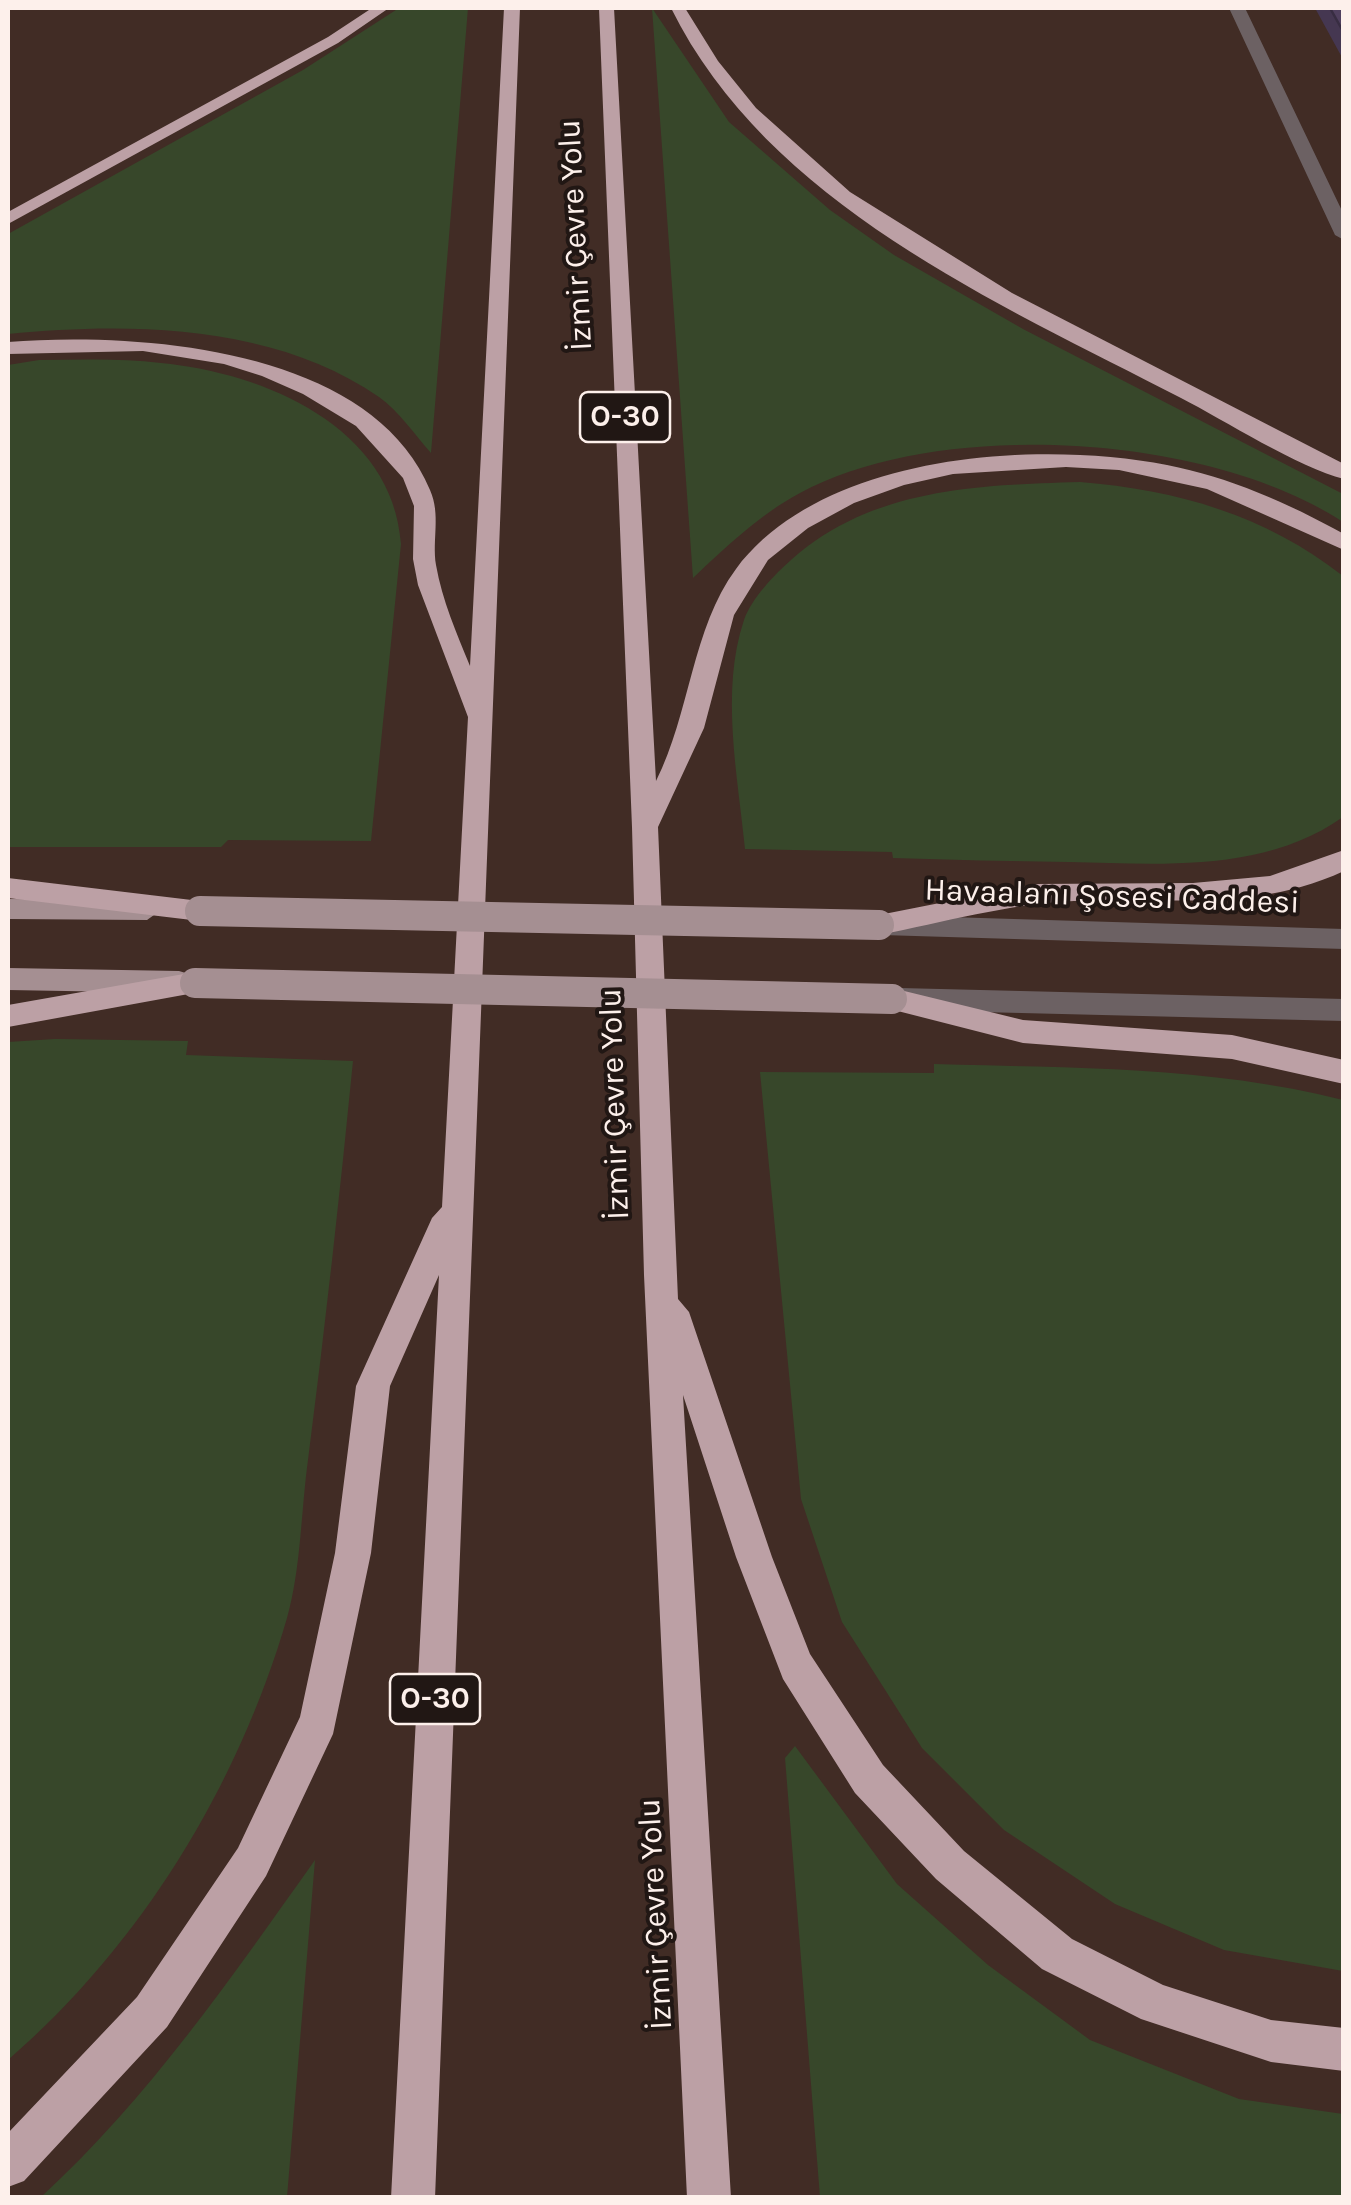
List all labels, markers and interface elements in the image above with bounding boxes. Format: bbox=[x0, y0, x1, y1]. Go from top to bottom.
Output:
street label: İzmir Çevre Yolu bbox=[551, 118, 601, 352]
road number: O-30 bbox=[580, 392, 670, 442]
street label: Havaalanı Şosesi Caddesi bbox=[924, 871, 1300, 923]
street label: İzmir Çevre Yolu bbox=[592, 987, 638, 1221]
road number: O-30 bbox=[390, 1674, 480, 1724]
street label: İzmir Çevre Yolu bbox=[631, 1797, 681, 2031]

